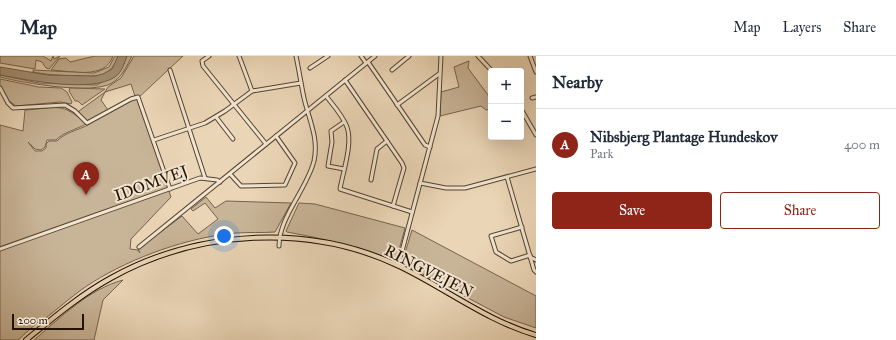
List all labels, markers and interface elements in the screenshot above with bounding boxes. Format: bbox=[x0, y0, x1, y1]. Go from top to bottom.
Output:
text: Map bbox=[20, 16, 57, 39]
text: Map bbox=[733, 19, 761, 36]
text: Layers bbox=[783, 19, 821, 36]
text: Share bbox=[843, 19, 876, 36]
map controls bbox=[488, 68, 524, 140]
button: + bbox=[488, 68, 524, 104]
text: Nearby bbox=[552, 72, 603, 93]
button: − bbox=[488, 104, 524, 140]
text: Nibsbjerg Plantage Hundeskov bbox=[590, 128, 777, 146]
text: A bbox=[561, 137, 569, 153]
text: 400 m bbox=[844, 137, 880, 153]
text: Park bbox=[590, 146, 614, 162]
street label: IDOMVEJ bbox=[112, 161, 191, 206]
pin: A bbox=[73, 162, 99, 195]
button: Save bbox=[552, 192, 712, 229]
button: Share bbox=[720, 192, 880, 229]
your location bbox=[214, 226, 234, 246]
street label: RINGVEJEN bbox=[381, 240, 477, 303]
scale bar bbox=[12, 312, 84, 331]
text: 200 m bbox=[18, 314, 48, 327]

